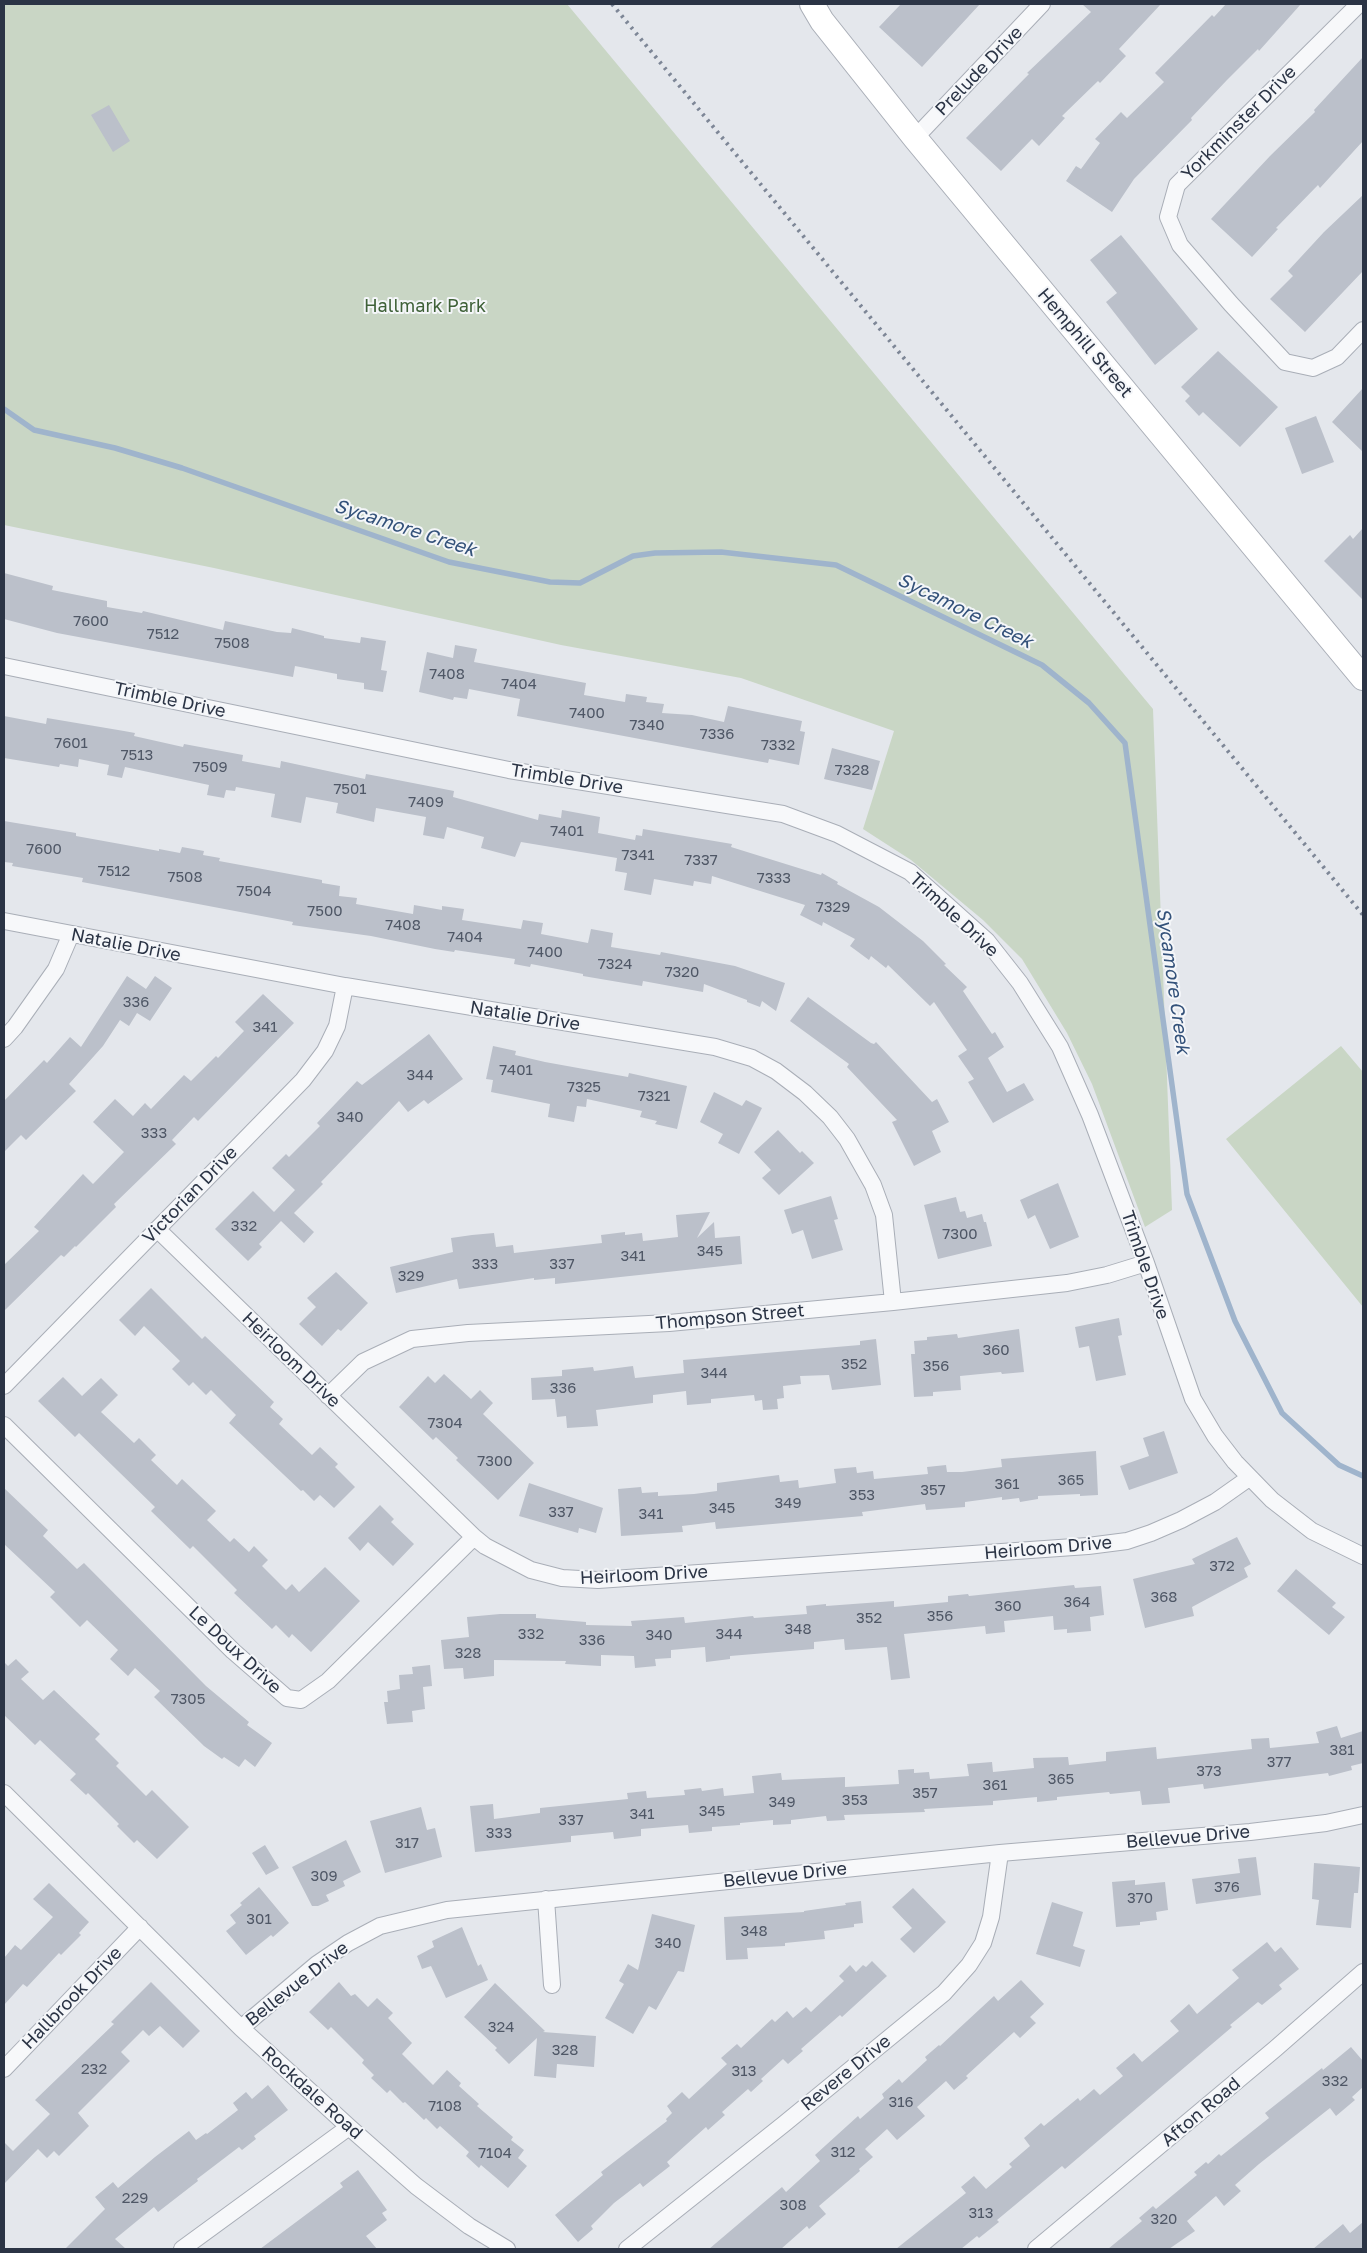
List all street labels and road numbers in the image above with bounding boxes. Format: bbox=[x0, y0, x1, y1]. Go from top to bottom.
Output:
street label: Prelude Drive bbox=[931, 22, 1027, 120]
street label: Yorkminster Drive bbox=[1177, 61, 1301, 185]
street label: Hemphill Street bbox=[1033, 284, 1137, 402]
street label: Trimble Drive bbox=[112, 678, 228, 722]
street label: Trimble Drive bbox=[509, 759, 625, 799]
street label: Trimble Drive bbox=[905, 868, 1003, 962]
street label: Natalie Drive bbox=[69, 924, 183, 966]
street label: Natalie Drive bbox=[468, 997, 582, 1035]
street label: Victorian Drive bbox=[138, 1142, 242, 1248]
street label: Trimble Drive bbox=[1116, 1208, 1174, 1322]
street label: Thompson Street bbox=[655, 1300, 805, 1334]
street label: Heirloom Drive bbox=[237, 1308, 345, 1412]
street label: Heirloom Drive bbox=[983, 1532, 1113, 1564]
street label: Heirloom Drive bbox=[579, 1561, 709, 1589]
street label: Le Doux Drive bbox=[184, 1602, 286, 1698]
street label: Bellevue Drive bbox=[1125, 1821, 1251, 1853]
street label: Bellevue Drive bbox=[722, 1858, 848, 1892]
street label: Bellevue Drive bbox=[241, 1937, 353, 2031]
street label: Hallbrook Drive bbox=[18, 1942, 126, 2054]
street label: Revere Drive bbox=[797, 2030, 895, 2116]
street label: Rockdale Road bbox=[257, 2042, 367, 2144]
street label: Afton Road bbox=[1157, 2073, 1245, 2151]

